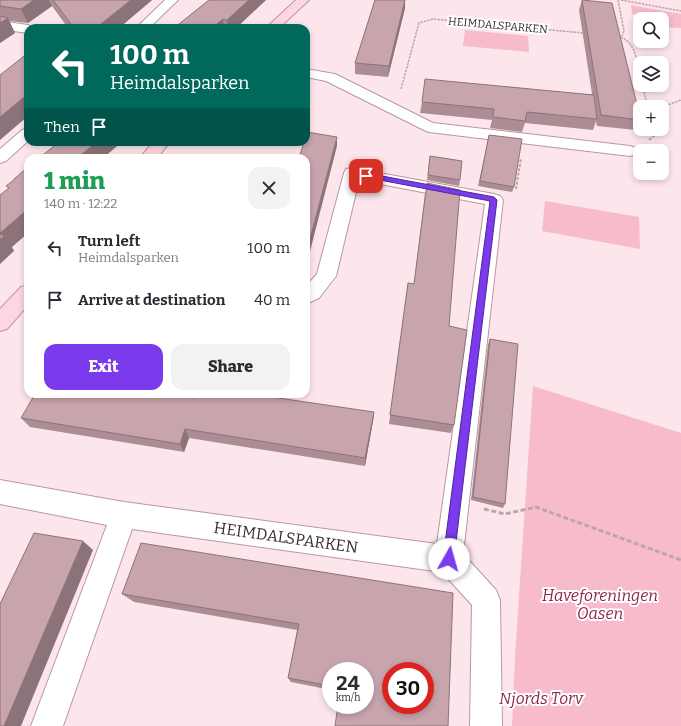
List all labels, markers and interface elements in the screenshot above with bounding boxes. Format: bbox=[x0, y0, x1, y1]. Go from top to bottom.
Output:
map controls bbox=[633, 12, 669, 180]
button: search bbox=[633, 12, 669, 48]
street label: HEIMDALSPARKEN bbox=[448, 15, 549, 36]
text: 100 m bbox=[110, 38, 189, 71]
icon: left bbox=[44, 40, 96, 92]
button: layers bbox=[633, 56, 669, 92]
text: Heimdalsparken bbox=[110, 72, 250, 94]
button: + bbox=[633, 100, 669, 136]
icon: arrive bbox=[88, 116, 110, 138]
text: Then bbox=[44, 118, 80, 136]
button: − bbox=[633, 144, 669, 180]
pin bbox=[349, 159, 383, 193]
icon: arrive bbox=[355, 165, 377, 187]
text: 1 min bbox=[44, 167, 105, 195]
button: close bbox=[248, 167, 290, 209]
text: 140 m · 12:22 bbox=[44, 196, 117, 211]
text: Turn left bbox=[78, 232, 140, 250]
icon: left bbox=[44, 237, 66, 259]
text: 100 m bbox=[247, 239, 290, 257]
text: Heimdalsparken bbox=[78, 250, 179, 265]
icon: arrive bbox=[44, 289, 66, 311]
text: Arrive at destination bbox=[78, 291, 225, 309]
text: 40 m bbox=[254, 291, 290, 309]
button: Exit bbox=[44, 344, 163, 390]
button: Share bbox=[171, 344, 290, 390]
street label: HEIMDALSPARKEN bbox=[213, 518, 360, 557]
position arrow bbox=[428, 538, 470, 580]
park label: Haveforeningen Oasen bbox=[542, 586, 658, 623]
speed limit sign: 30 bbox=[382, 662, 434, 714]
text: 24 bbox=[336, 671, 360, 695]
park label: Njords Torv bbox=[499, 689, 584, 708]
text: km/h bbox=[336, 692, 360, 704]

